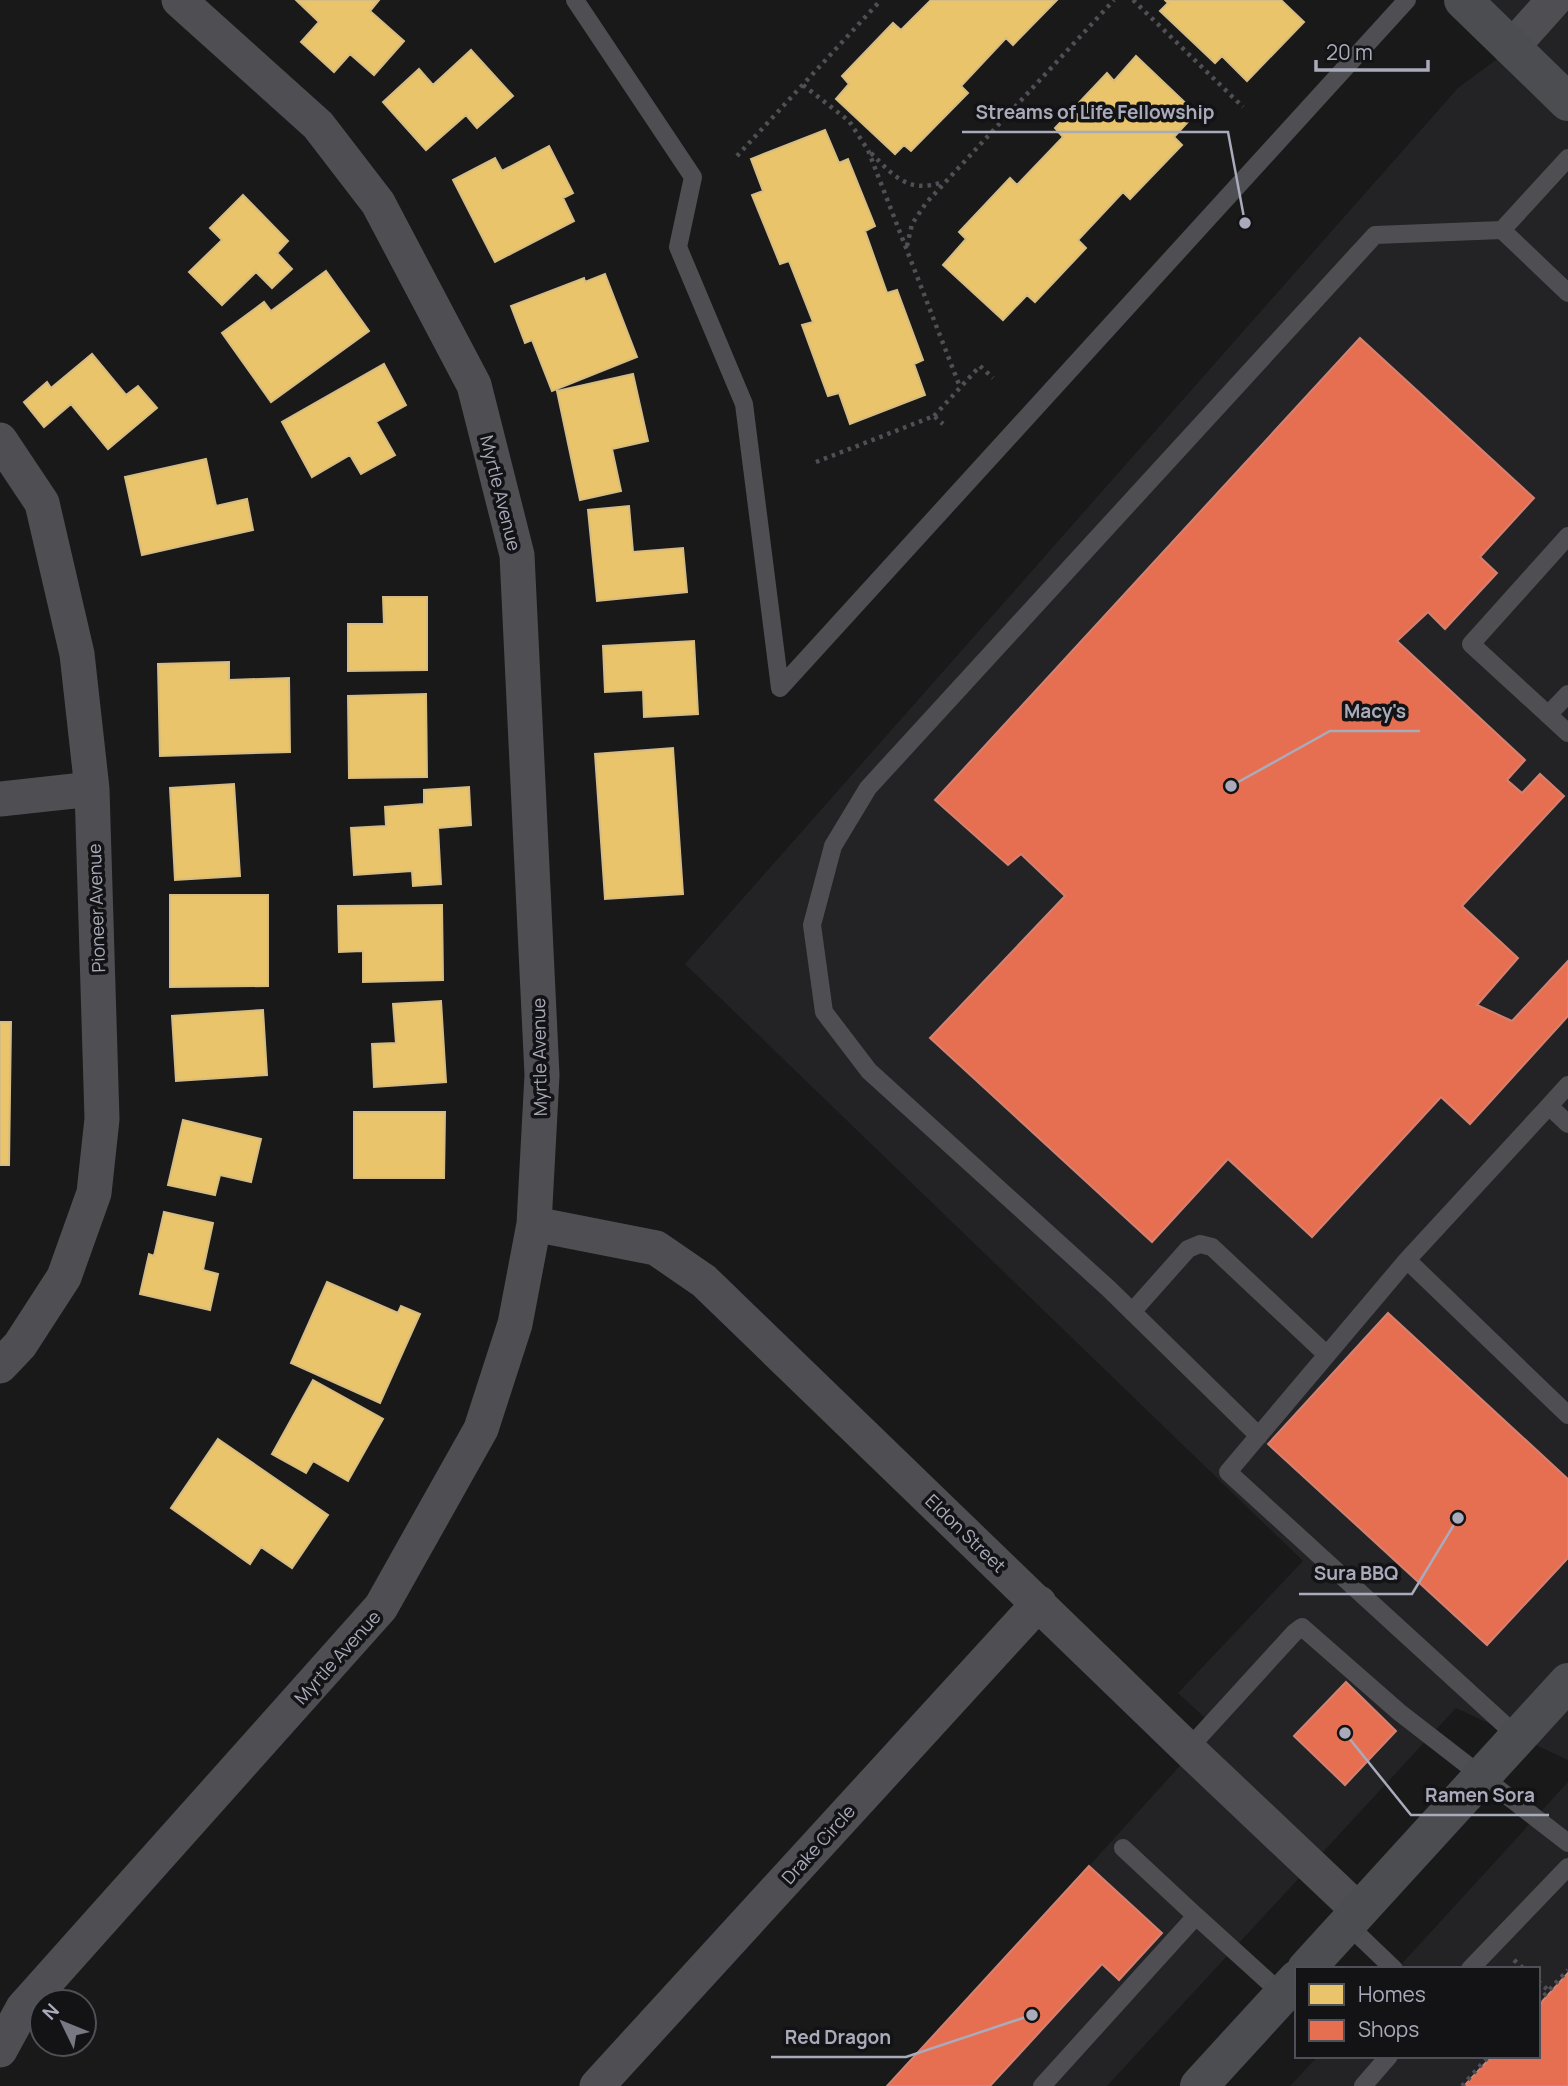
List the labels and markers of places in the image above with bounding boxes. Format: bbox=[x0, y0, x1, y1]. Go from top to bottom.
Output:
callout: Streams of Life Fellowship bbox=[962, 92, 1228, 132]
callout: Macy's bbox=[1330, 691, 1420, 731]
callout: Sura BBQ bbox=[1299, 1554, 1412, 1594]
callout: Ramen Sora bbox=[1411, 1775, 1549, 1815]
callout: Red Dragon bbox=[771, 2017, 906, 2057]

